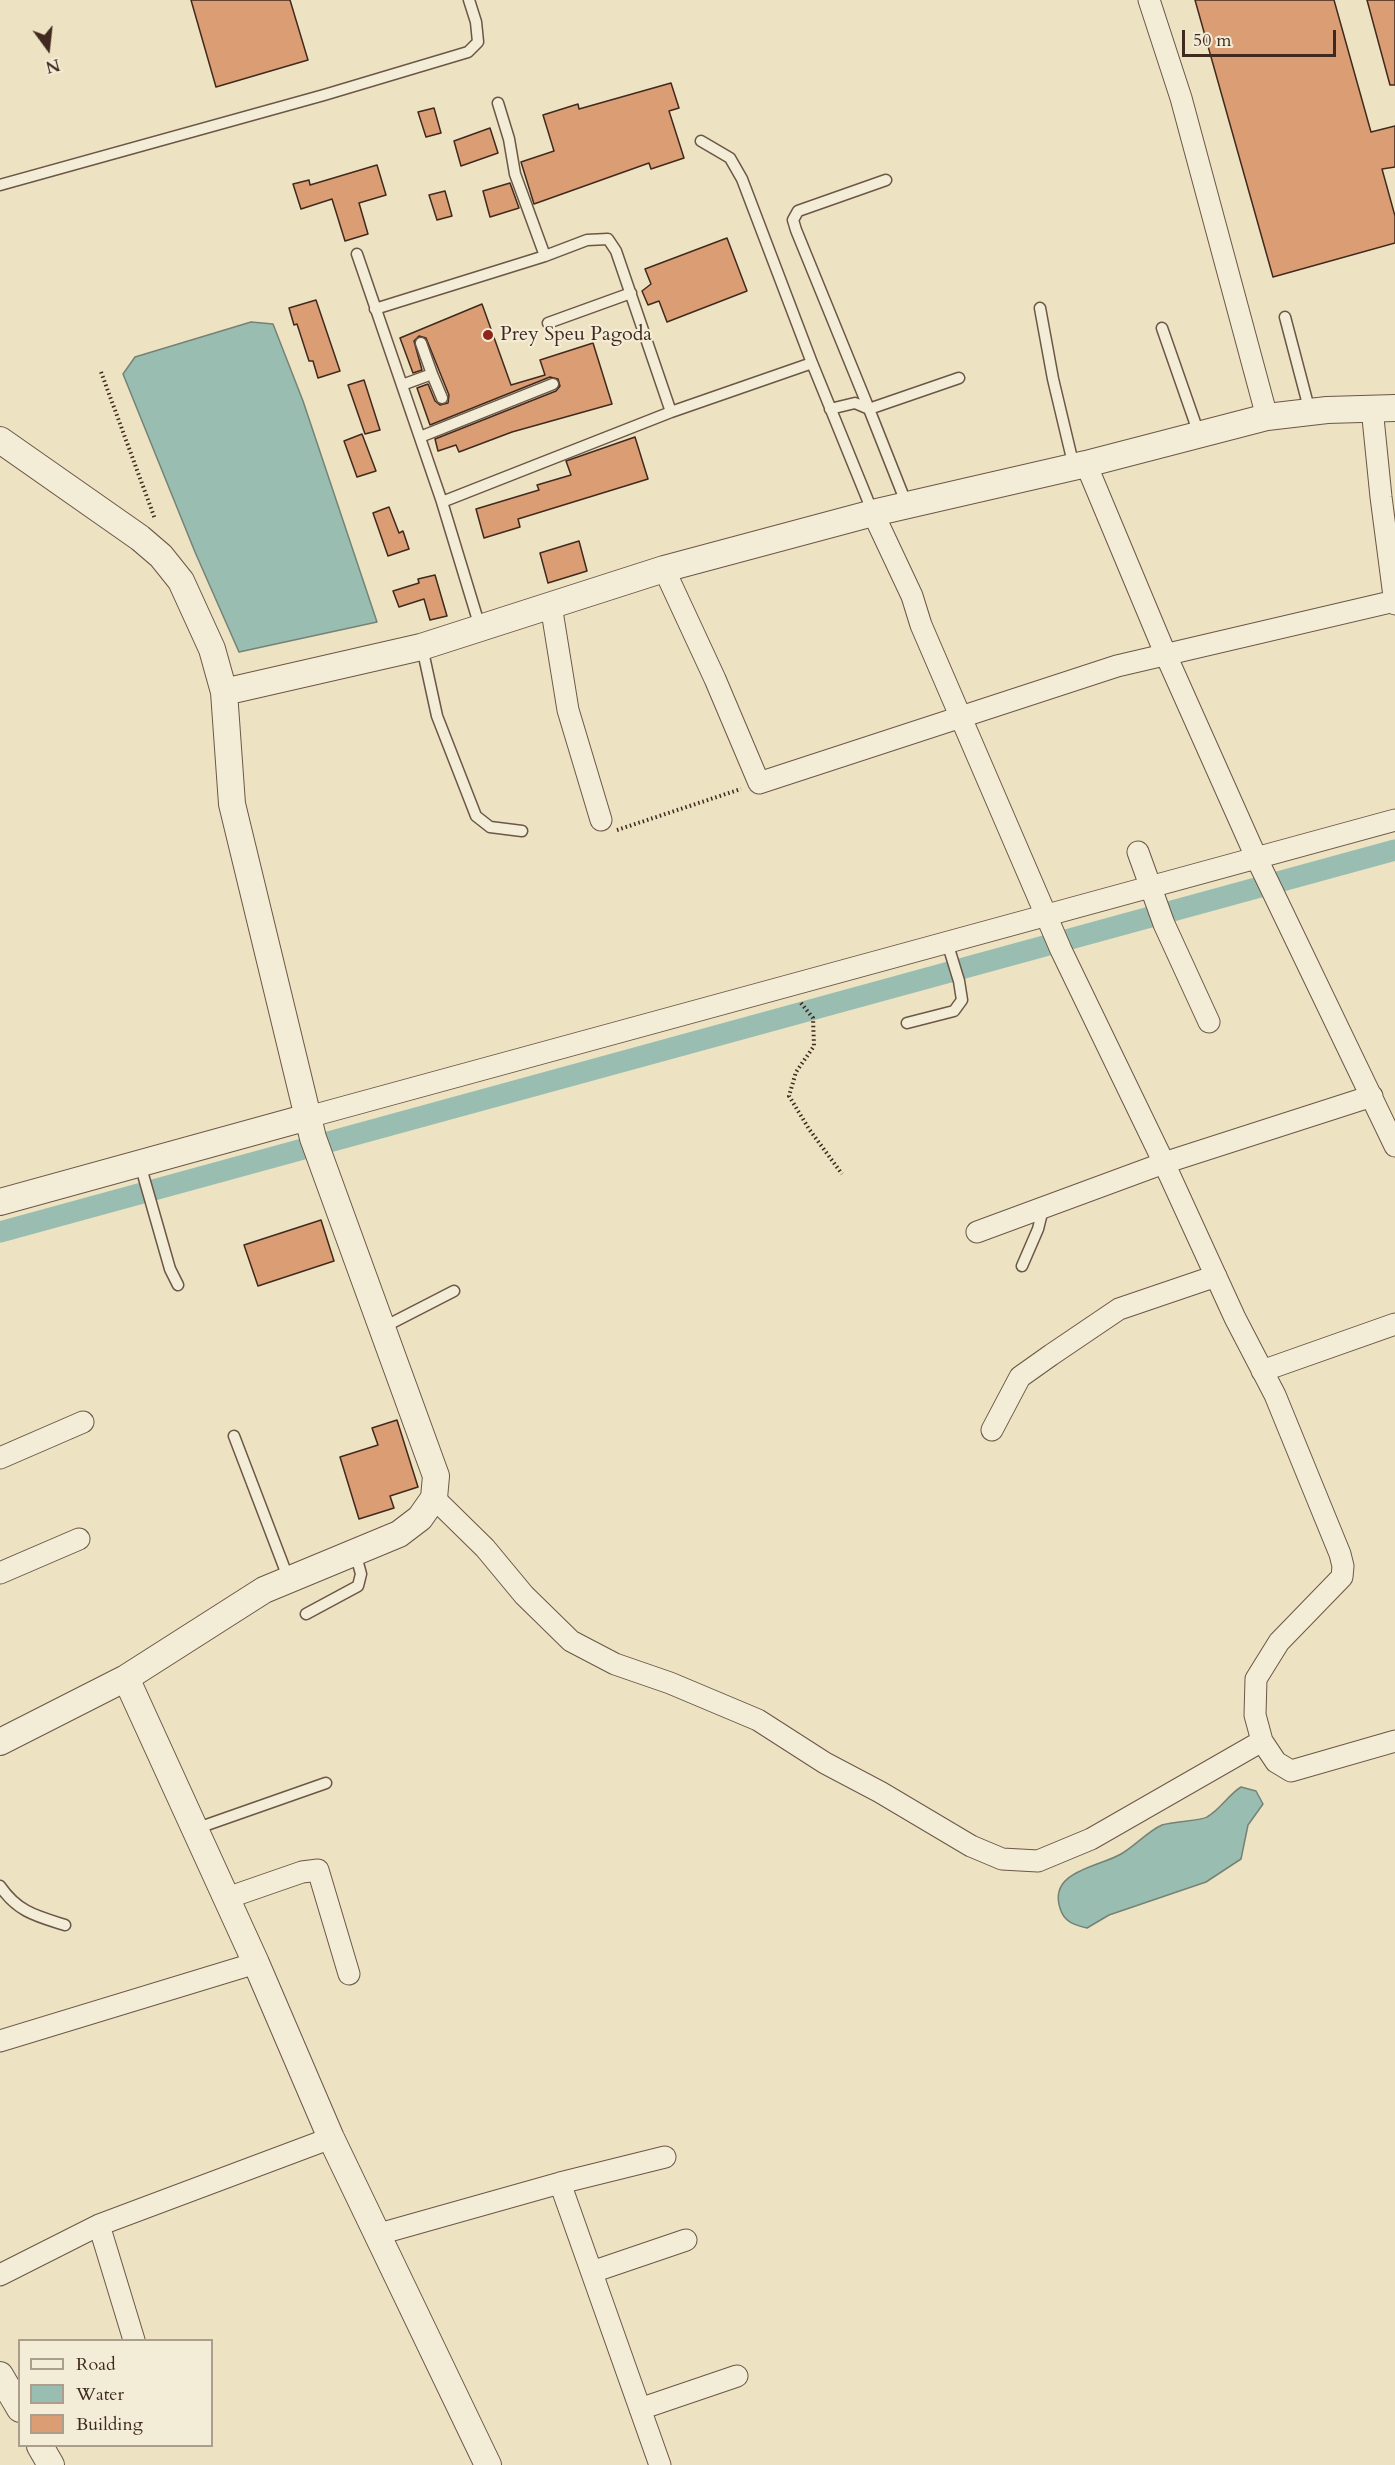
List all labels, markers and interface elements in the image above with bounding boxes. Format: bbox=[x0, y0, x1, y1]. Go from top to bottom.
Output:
north arrow bbox=[18, 18, 78, 78]
scale bar bbox=[1185, 18, 1340, 56]
text: 50 m bbox=[1193, 28, 1232, 53]
text: N bbox=[43, 53, 62, 78]
place label: Prey Speu Pagoda bbox=[500, 323, 652, 347]
marker: Prey Speu Pagoda bbox=[481, 328, 495, 342]
legend bbox=[18, 2339, 213, 2447]
text: Road bbox=[76, 2352, 116, 2377]
text: Water bbox=[76, 2382, 124, 2407]
text: Building bbox=[76, 2412, 143, 2437]

